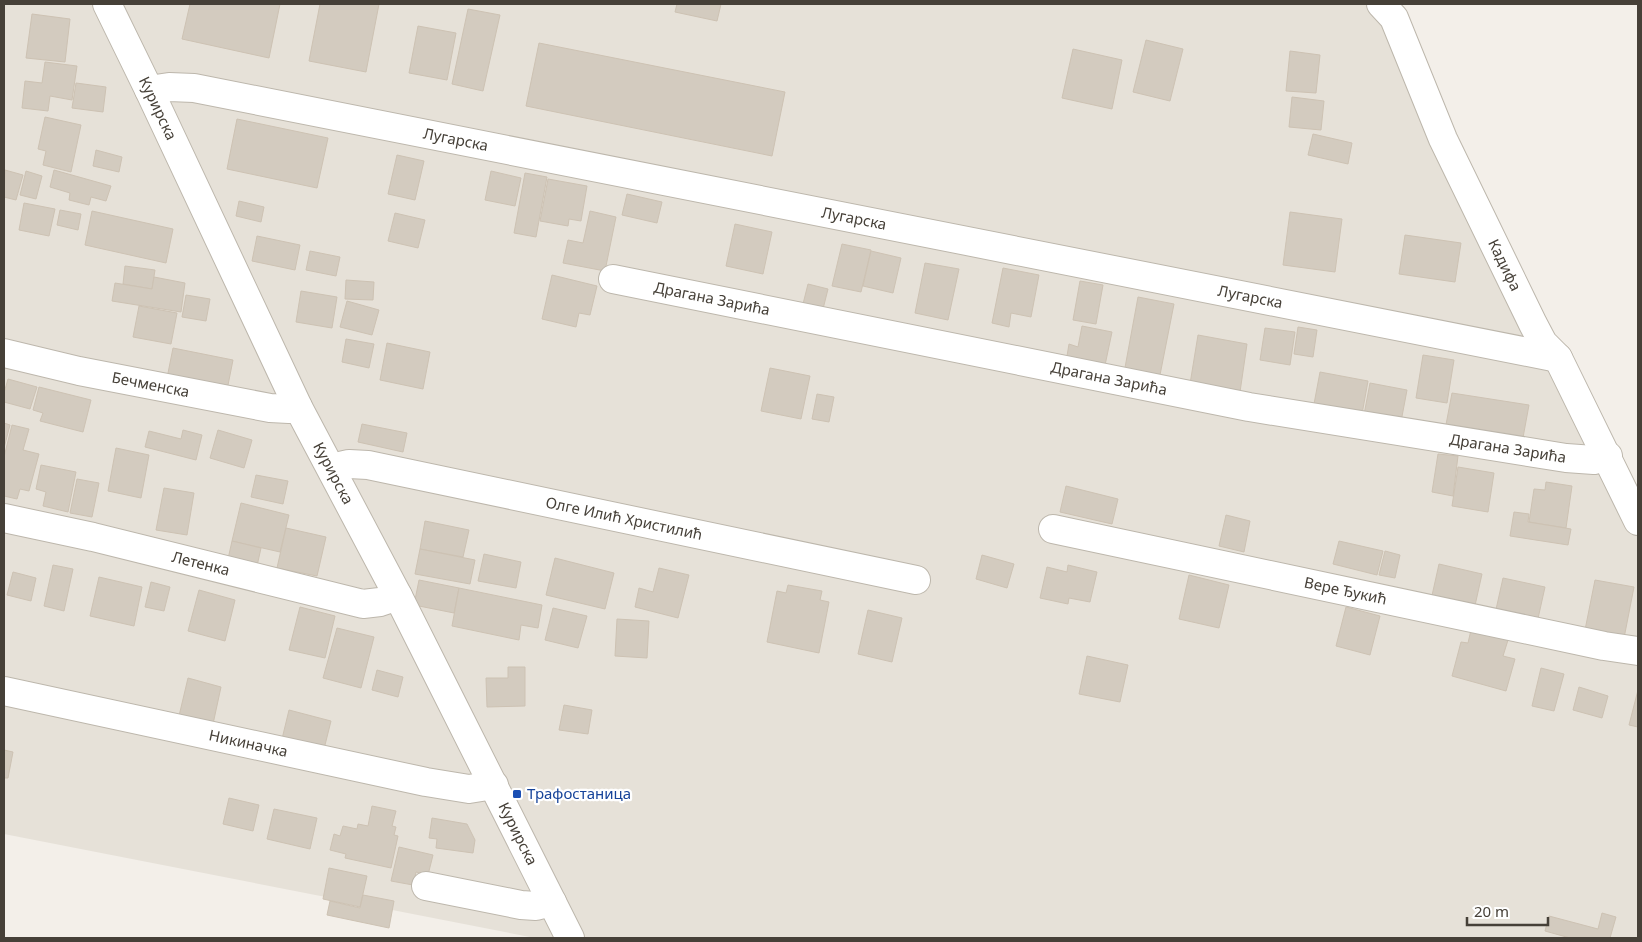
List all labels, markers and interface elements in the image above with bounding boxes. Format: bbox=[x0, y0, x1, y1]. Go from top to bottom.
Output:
street label: Курирска bbox=[135, 73, 182, 143]
street label: Лугарска bbox=[422, 123, 490, 155]
street label: Лугарска bbox=[820, 201, 888, 234]
street label: Кадифа bbox=[1484, 235, 1526, 294]
street label: Драгана Зарића bbox=[652, 277, 772, 319]
street label: Лугарска bbox=[1216, 280, 1285, 312]
street label: Драгана Зарића bbox=[1050, 356, 1169, 399]
street label: Бечменска bbox=[110, 367, 191, 401]
street label: Драгана Зарића bbox=[1448, 428, 1568, 467]
street label: Курирска bbox=[309, 438, 359, 508]
street label: Олге Илић Христилић bbox=[544, 492, 704, 544]
street label: Летенка bbox=[170, 546, 232, 580]
street label: Вере Ђукић bbox=[1303, 572, 1389, 609]
street label: Никиначка bbox=[207, 724, 290, 761]
place label: Трафостаница bbox=[527, 783, 631, 803]
marker: Трафостаница bbox=[511, 788, 523, 800]
street label: Курирска bbox=[494, 799, 543, 868]
scale bar bbox=[1467, 894, 1548, 926]
text: 20 m bbox=[1474, 901, 1509, 921]

